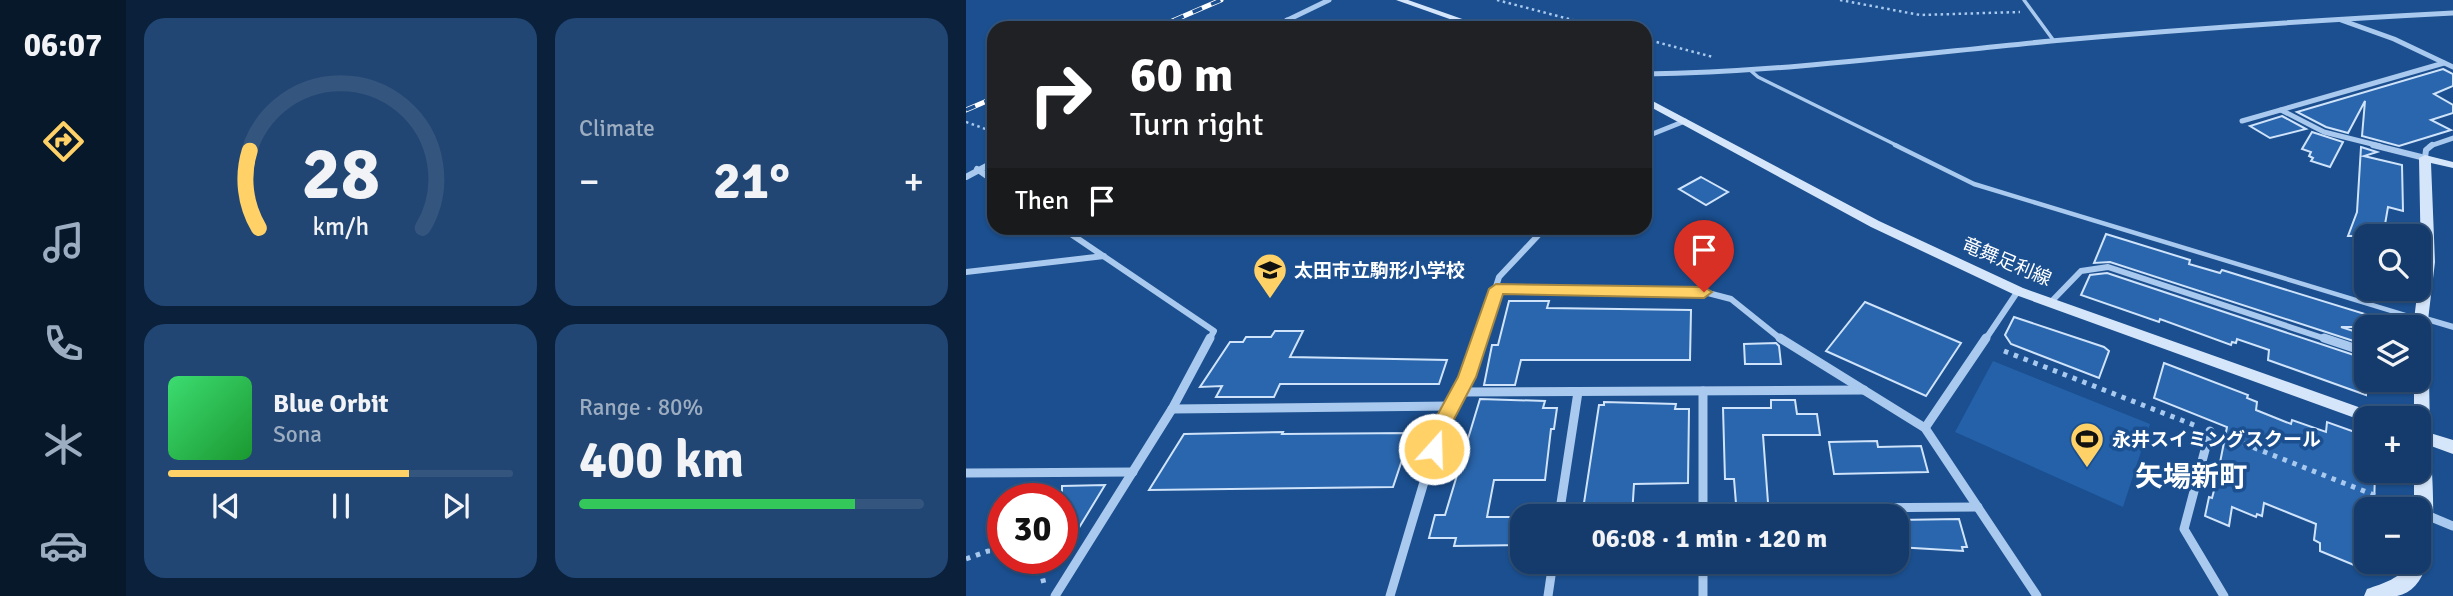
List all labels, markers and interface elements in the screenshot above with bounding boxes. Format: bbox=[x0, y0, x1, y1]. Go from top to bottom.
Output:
text: 06:07 bbox=[24, 26, 102, 65]
text: 60 m bbox=[1130, 45, 1233, 105]
icon: right bbox=[1015, 49, 1106, 140]
text: Turn right bbox=[1130, 105, 1263, 144]
text: Climate bbox=[579, 114, 655, 143]
icon: directions bbox=[39, 117, 88, 166]
text: 28 bbox=[301, 130, 380, 219]
text: 21° bbox=[713, 149, 790, 213]
text: − bbox=[579, 158, 600, 205]
text: + bbox=[903, 158, 924, 205]
icon: arrive bbox=[1083, 182, 1121, 220]
text: Then bbox=[1015, 185, 1069, 217]
text: km/h bbox=[312, 211, 369, 242]
icon: music bbox=[39, 218, 88, 267]
pin bbox=[1674, 220, 1734, 292]
map controls bbox=[2354, 224, 2431, 574]
button: search bbox=[2354, 224, 2431, 301]
icon: arrive bbox=[1685, 231, 1723, 269]
street label: 竜舞足利線 bbox=[1958, 232, 2055, 292]
school or university icon: 太田市立駒形小学校 bbox=[1251, 251, 1289, 300]
place label: 太田市立駒形小学校 bbox=[1294, 259, 1465, 283]
button: layers bbox=[2354, 315, 2431, 392]
icon: phone bbox=[39, 319, 88, 368]
text: Blue Orbit bbox=[273, 388, 389, 420]
text: Range · 80% bbox=[579, 393, 703, 422]
button: + bbox=[2354, 406, 2431, 483]
position arrow bbox=[1397, 412, 1471, 486]
icon: climate bbox=[39, 420, 88, 469]
text: Sona bbox=[273, 420, 322, 449]
sports icon: 永井スイミングスクール bbox=[2068, 420, 2106, 469]
text: 400 km bbox=[579, 428, 744, 492]
place label: 永井スイミングスクール bbox=[2112, 428, 2321, 452]
district label: 矢場新町 bbox=[2135, 460, 2247, 494]
speed limit sign: 30 bbox=[987, 483, 1078, 574]
icon: previous bbox=[207, 487, 245, 525]
icon: pause bbox=[322, 487, 360, 525]
icon: next bbox=[437, 487, 475, 525]
button: − bbox=[2354, 497, 2431, 574]
icon: car bbox=[39, 521, 88, 570]
text: 06:08 · 1 min · 120 m bbox=[1592, 523, 1827, 555]

